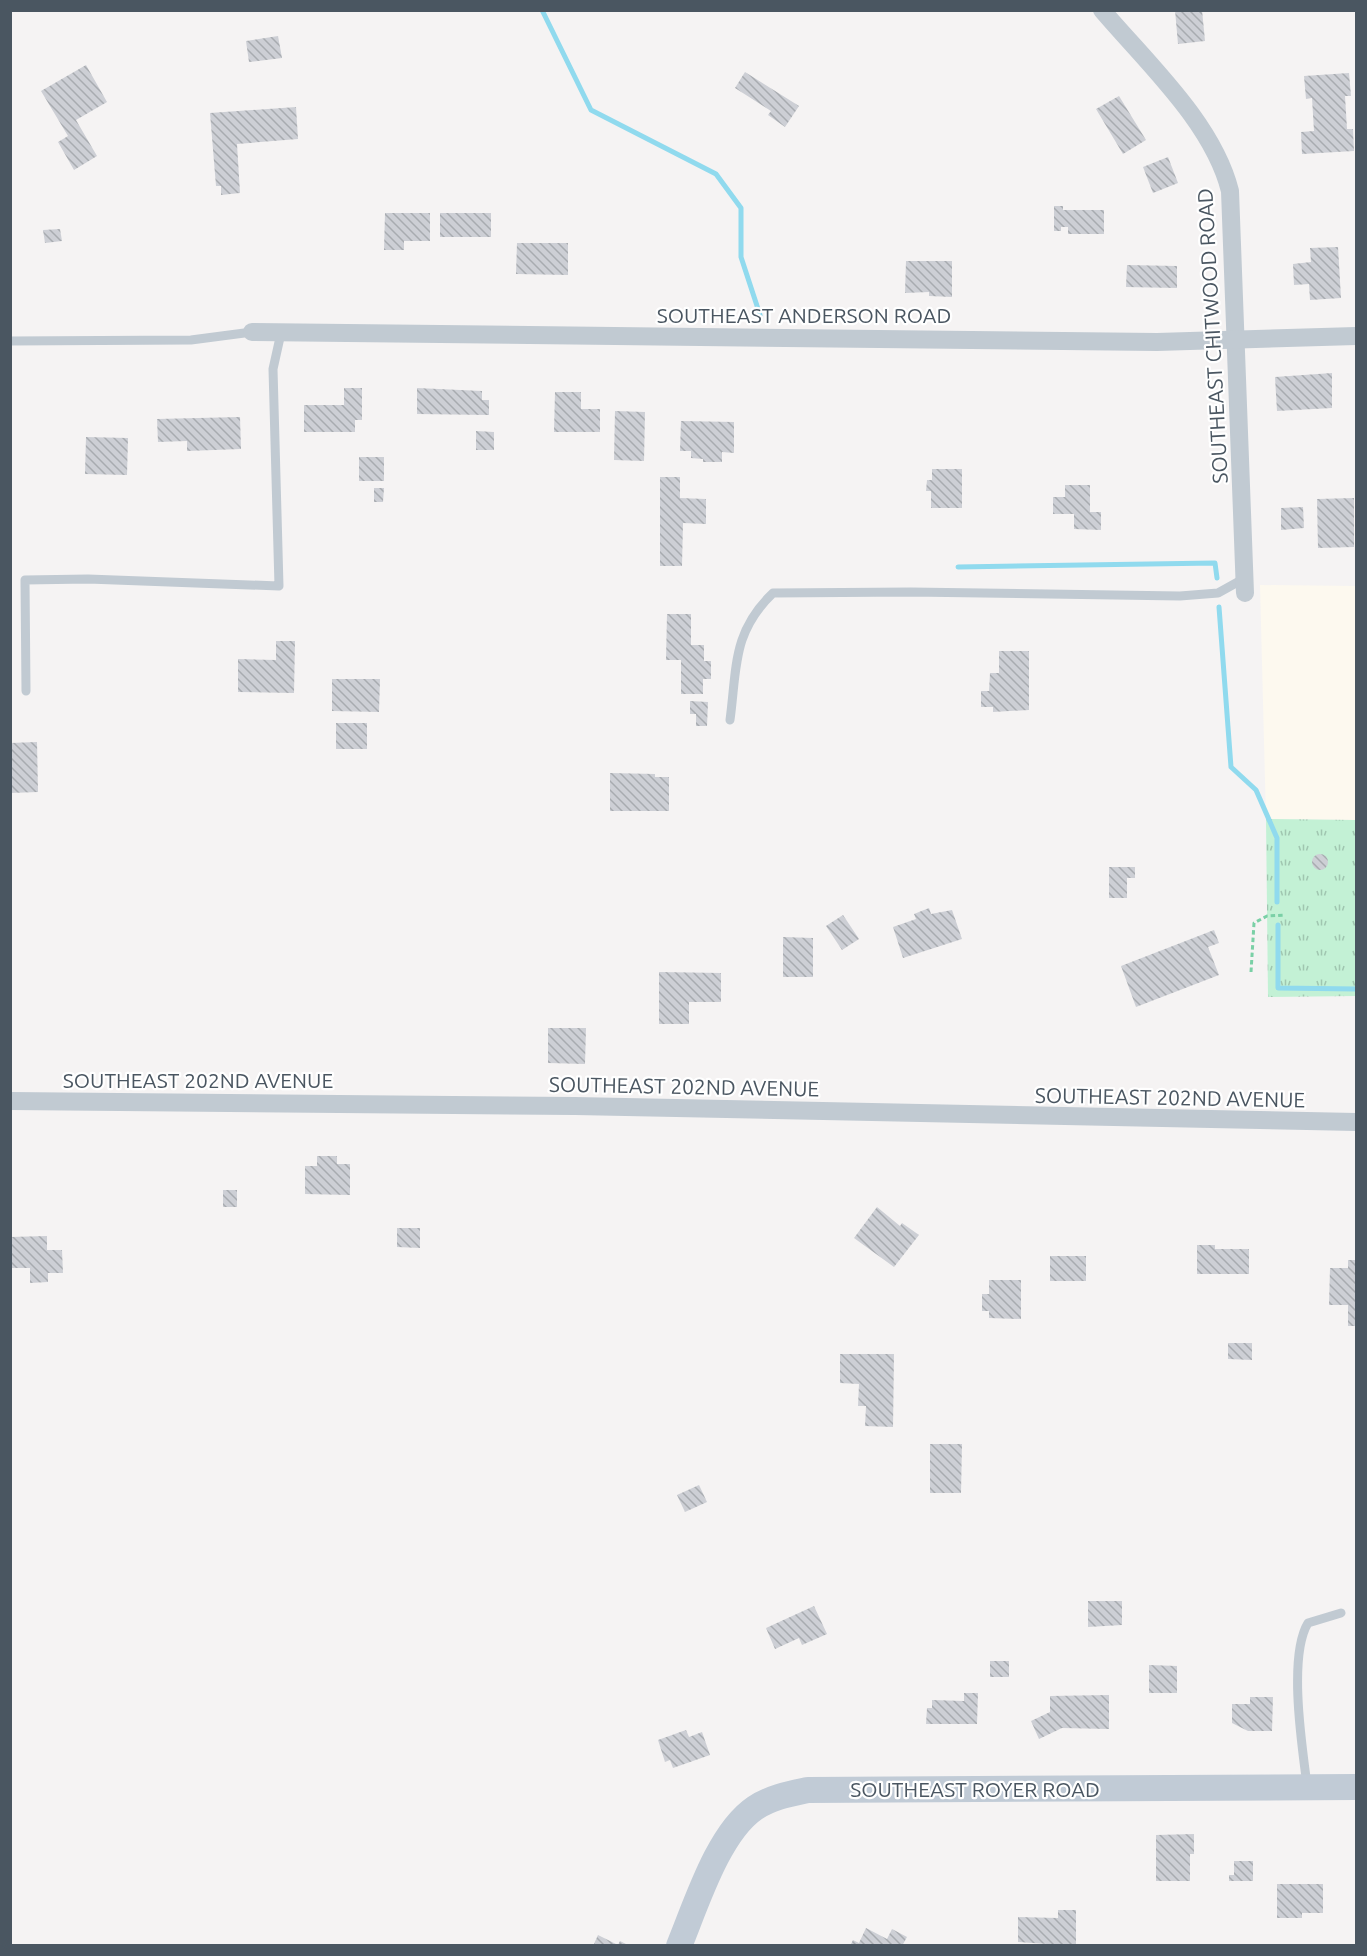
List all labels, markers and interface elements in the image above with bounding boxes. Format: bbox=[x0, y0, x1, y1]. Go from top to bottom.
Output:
street label: SOUTHEAST CHITWOOD ROAD bbox=[1192, 188, 1232, 484]
street label: SOUTHEAST ANDERSON ROAD bbox=[657, 303, 951, 327]
street label: SOUTHEAST 202ND AVENUE bbox=[63, 1068, 333, 1092]
street label: SOUTHEAST 202ND AVENUE bbox=[549, 1072, 819, 1100]
street label: SOUTHEAST 202ND AVENUE bbox=[1035, 1083, 1305, 1111]
street label: SOUTHEAST ROYER ROAD bbox=[850, 1777, 1100, 1801]

